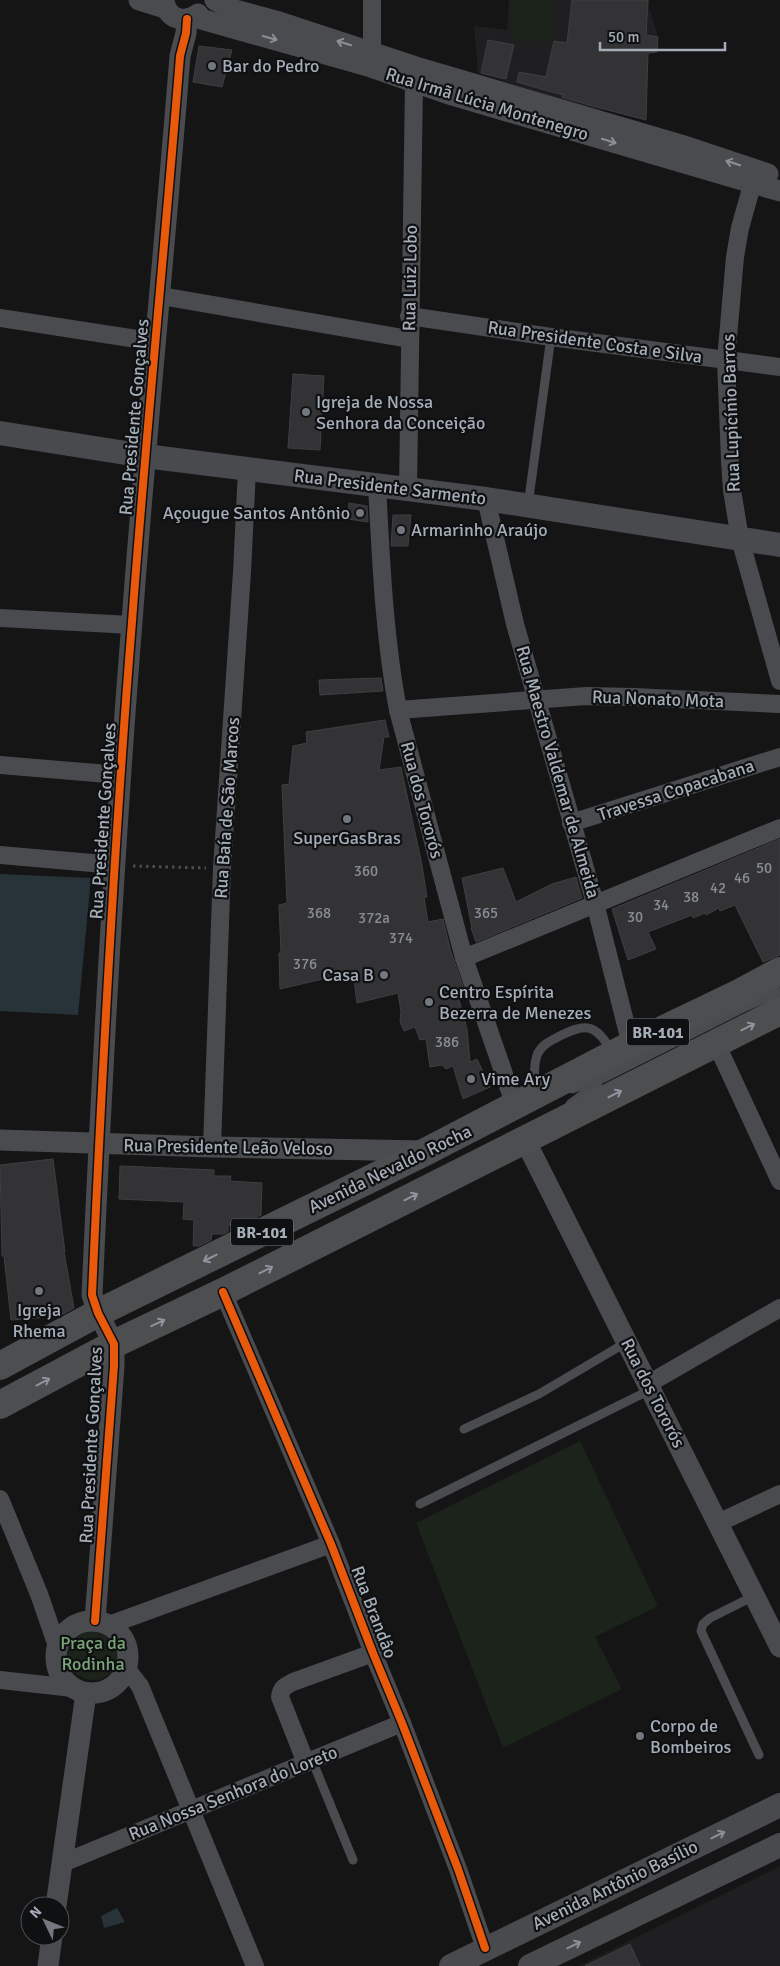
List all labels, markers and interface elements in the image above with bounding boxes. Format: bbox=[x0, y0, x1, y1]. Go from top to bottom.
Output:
scale bar bbox=[600, 20, 725, 52]
text: 50 m bbox=[608, 28, 639, 46]
one-way arrow bbox=[261, 34, 277, 44]
one-way arrow bbox=[337, 38, 352, 47]
place label: Bar do Pedro bbox=[222, 55, 319, 77]
marker: Bar do Pedro bbox=[206, 60, 218, 72]
street label: Rua Irmã Lúcia Montenegro bbox=[383, 63, 591, 145]
one-way arrow bbox=[601, 137, 617, 147]
one-way arrow bbox=[726, 158, 742, 167]
street label: Rua Luiz Lobo bbox=[398, 225, 422, 331]
street label: Rua Presidente Costa e Silva bbox=[486, 316, 704, 368]
street label: Rua Presidente Gonçalves bbox=[114, 318, 154, 516]
street label: Rua Lupicínio Barros bbox=[717, 333, 745, 492]
place label: Igreja de Nossa Senhora da Conceição bbox=[316, 391, 485, 434]
marker: Igreja de Nossa Senhora da Conceição bbox=[300, 406, 312, 418]
street label: Rua Presidente Sarmento bbox=[293, 464, 487, 510]
place label: Açougue Santos Antônio bbox=[163, 502, 350, 524]
marker: Açougue Santos Antônio bbox=[354, 507, 366, 519]
place label: Armarinho Araújo bbox=[411, 519, 548, 541]
marker: Armarinho Araújo bbox=[395, 524, 407, 536]
street label: Rua Maestro Valdemar de Almeida bbox=[511, 643, 605, 901]
street label: Rua Nonato Mota bbox=[592, 686, 724, 712]
street label: Rua Baía de São Marcos bbox=[210, 716, 244, 899]
street label: Rua Presidente Gonçalves bbox=[85, 722, 121, 920]
street label: Rua dos Tororós bbox=[396, 739, 448, 861]
street label: Travessa Copacabana bbox=[595, 754, 757, 826]
marker: SuperGasBras bbox=[341, 813, 353, 825]
place label: SuperGasBras bbox=[293, 827, 401, 849]
house number: 50 bbox=[756, 859, 772, 877]
house number: 360 bbox=[354, 862, 378, 880]
house number: 46 bbox=[734, 869, 750, 887]
house number: 42 bbox=[710, 879, 726, 897]
house number: 38 bbox=[683, 888, 699, 906]
house number: 34 bbox=[653, 896, 669, 914]
house number: 368 bbox=[307, 904, 331, 922]
house number: 365 bbox=[474, 904, 498, 922]
house number: 30 bbox=[627, 908, 643, 926]
house number: 372a bbox=[358, 909, 390, 927]
house number: 374 bbox=[389, 929, 413, 947]
house number: 376 bbox=[293, 955, 317, 973]
place label: Casa B bbox=[322, 964, 374, 986]
marker: Casa B bbox=[378, 969, 390, 981]
place label: Centro Espírita Bezerra de Menezes bbox=[439, 981, 592, 1024]
marker: Centro Espírita Bezerra de Menezes bbox=[423, 996, 435, 1008]
road number: BR-101 bbox=[627, 1019, 689, 1046]
one-way arrow bbox=[740, 1022, 755, 1031]
house number: 386 bbox=[435, 1033, 459, 1051]
place label: Vime Ary bbox=[481, 1068, 551, 1090]
marker: Vime Ary bbox=[465, 1073, 477, 1085]
one-way arrow bbox=[607, 1089, 622, 1098]
street label: Avenida Nevaldo Rocha bbox=[305, 1120, 475, 1218]
street label: Rua Presidente Leão Veloso bbox=[123, 1134, 333, 1160]
one-way arrow bbox=[403, 1192, 418, 1201]
road number: BR-101 bbox=[231, 1218, 293, 1246]
one-way arrow bbox=[203, 1253, 218, 1263]
one-way arrow bbox=[258, 1265, 273, 1274]
marker: Igreja Rhema bbox=[33, 1285, 45, 1297]
place label: Igreja Rhema bbox=[12, 1299, 66, 1342]
one-way arrow bbox=[150, 1317, 165, 1327]
street label: Rua dos Tororós bbox=[616, 1335, 690, 1452]
street label: Rua Presidente Gonçalves bbox=[75, 1346, 107, 1544]
one-way arrow bbox=[35, 1377, 50, 1386]
street label: Rua Brandâo bbox=[346, 1563, 402, 1661]
park label: Praça da Rodinha bbox=[60, 1632, 126, 1675]
place label: Corpo de Bombeiros bbox=[650, 1715, 732, 1758]
marker: Corpo de Bombeiros bbox=[634, 1730, 646, 1742]
street label: Rua Nossa Senhora do Loreto bbox=[125, 1741, 341, 1845]
one-way arrow bbox=[710, 1830, 725, 1840]
street label: Avenida Antônio Basílio bbox=[529, 1835, 701, 1935]
north arrow bbox=[20, 1896, 70, 1946]
text: N bbox=[26, 1903, 45, 1922]
one-way arrow bbox=[566, 1940, 581, 1949]

